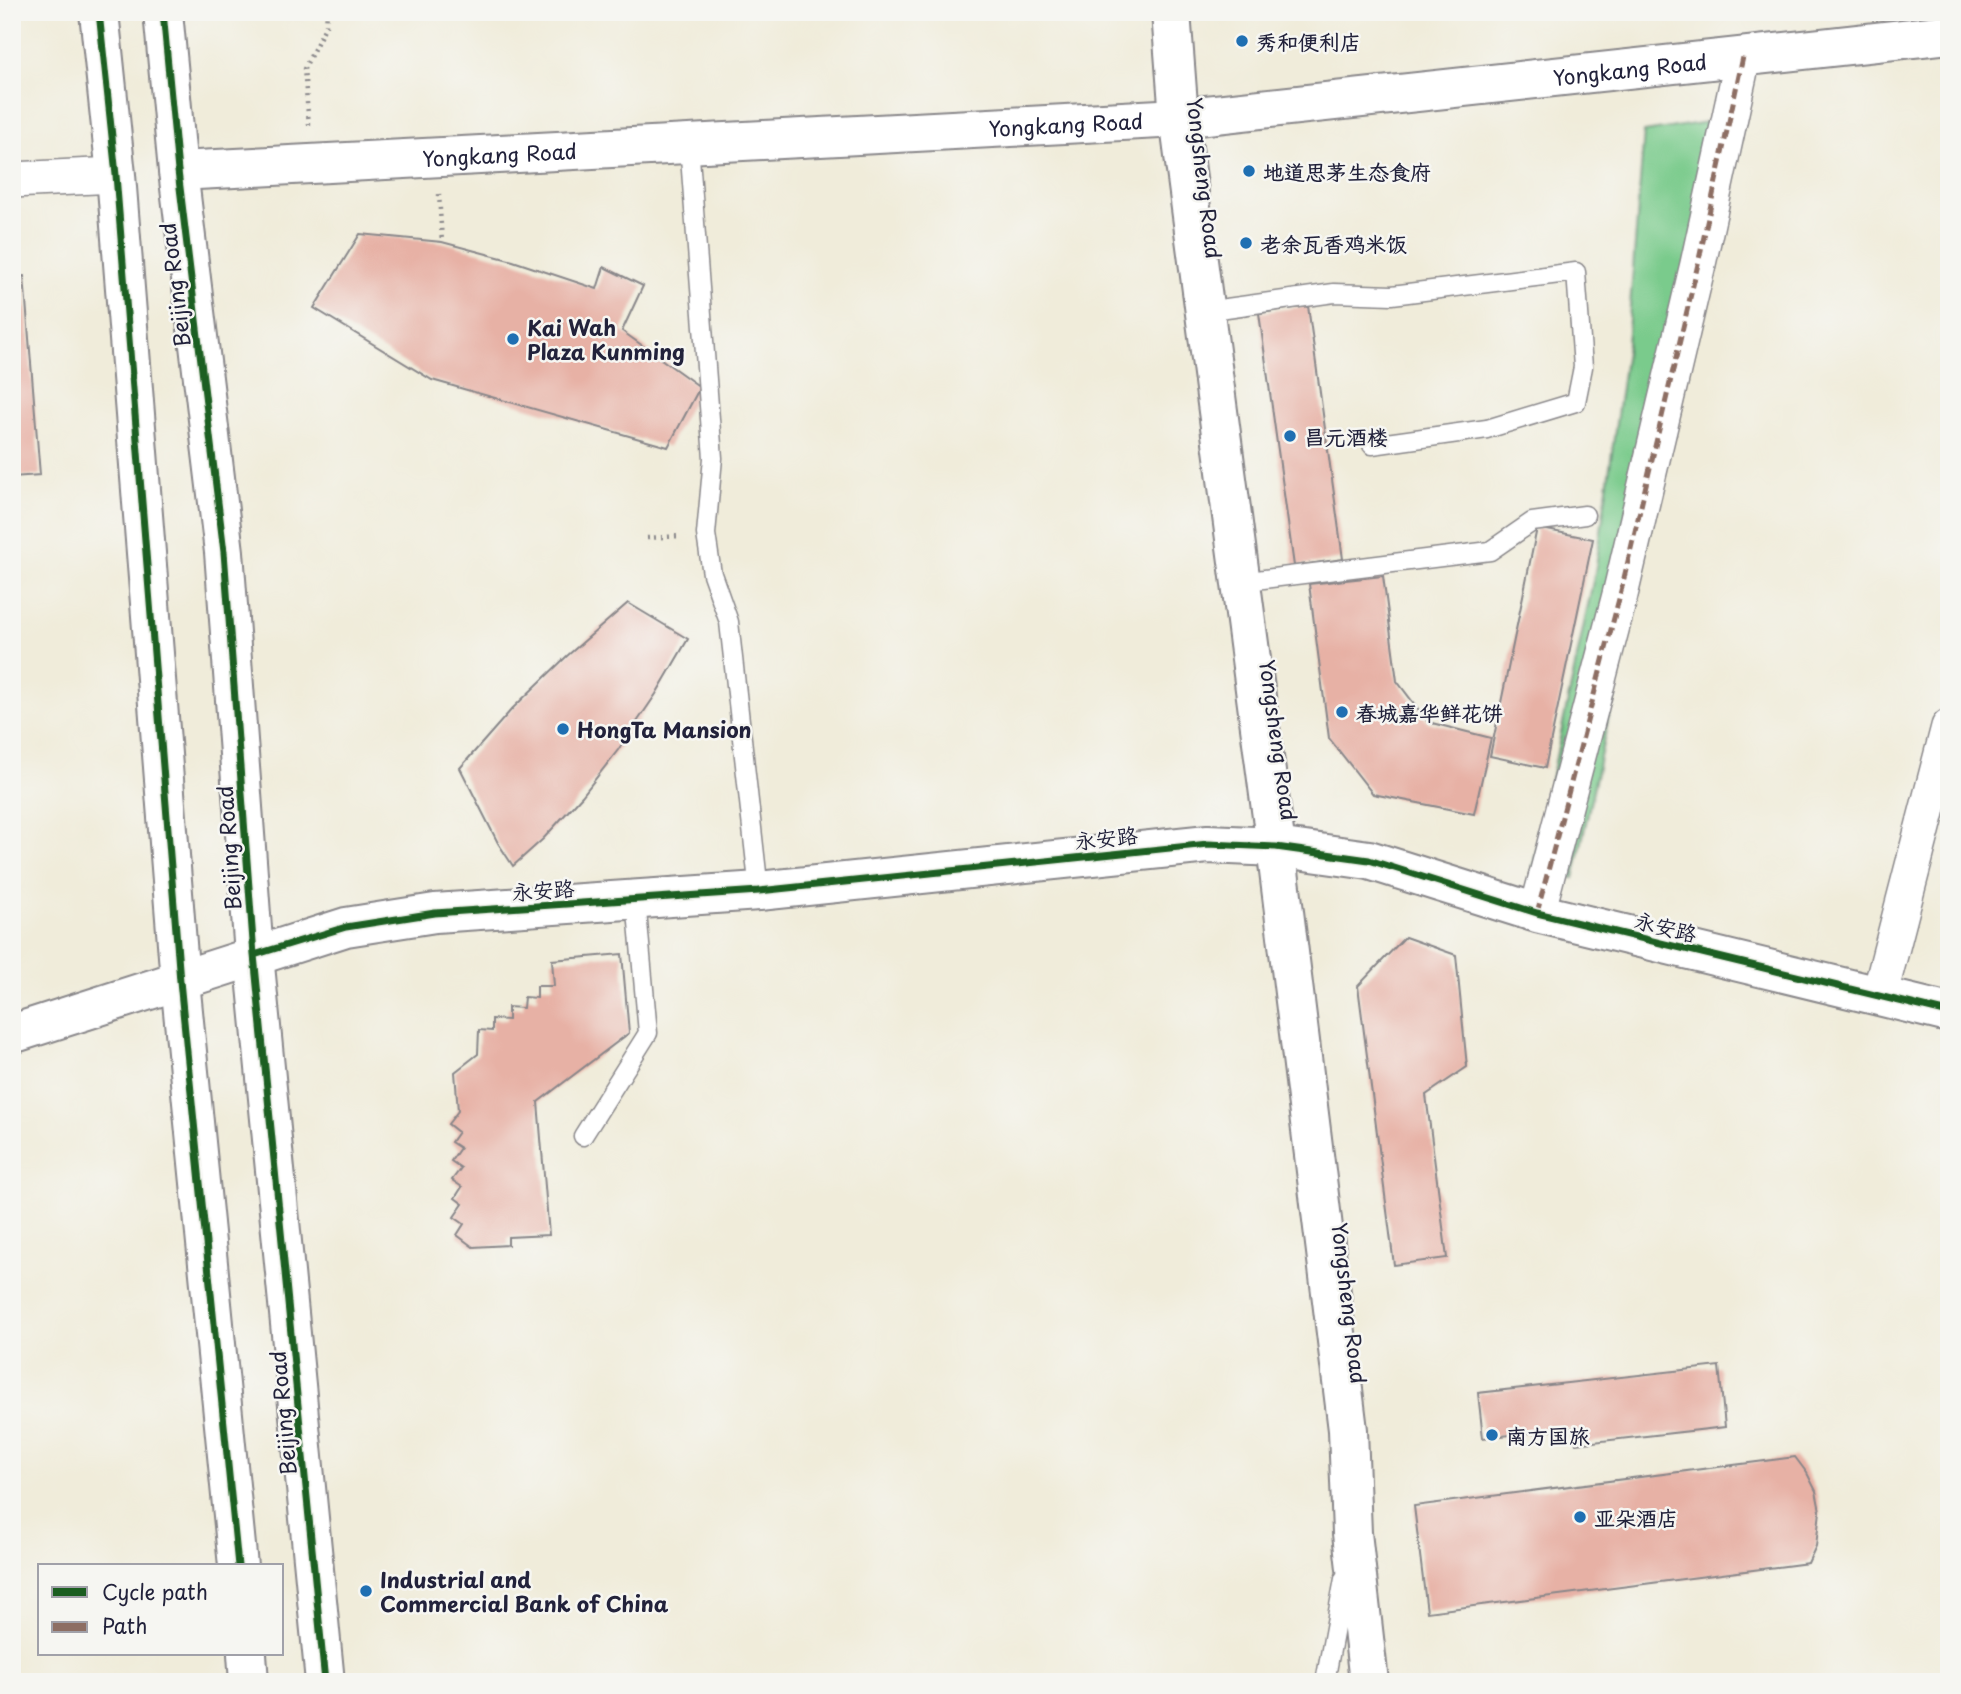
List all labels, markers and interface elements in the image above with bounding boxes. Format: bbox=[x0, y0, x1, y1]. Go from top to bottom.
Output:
place label: 秀和便利店 bbox=[1256, 25, 1361, 57]
marker: 秀和便利店 bbox=[1234, 33, 1250, 49]
street label: Yongkang Road bbox=[1551, 45, 1709, 93]
street label: Yongsheng Road bbox=[1179, 95, 1231, 261]
street label: Yongkang Road bbox=[988, 104, 1144, 144]
street label: Yongkang Road bbox=[421, 134, 578, 174]
place label: 地道思茅生态食府 bbox=[1263, 155, 1431, 187]
marker: 地道思茅生态食府 bbox=[1241, 163, 1257, 179]
street label: Beijing Road bbox=[151, 221, 197, 349]
place label: 老余瓦香鸡米饭 bbox=[1260, 227, 1407, 259]
marker: 老余瓦香鸡米饭 bbox=[1238, 235, 1254, 251]
place label: Kai Wah Plaza Kunming bbox=[527, 311, 685, 367]
marker: Kai Wah Plaza Kunming bbox=[505, 331, 521, 347]
place label: 昌元酒楼 bbox=[1304, 420, 1388, 452]
marker: 昌元酒楼 bbox=[1282, 428, 1298, 444]
street label: Yongsheng Road bbox=[1252, 657, 1306, 823]
place label: 春城嘉华鲜花饼 bbox=[1356, 696, 1503, 728]
marker: 春城嘉华鲜花饼 bbox=[1334, 704, 1350, 720]
place label: HongTa Mansion bbox=[577, 713, 752, 745]
marker: HongTa Mansion bbox=[555, 721, 571, 737]
street label: Beijing Road bbox=[208, 785, 248, 911]
street label: 永安路 bbox=[1073, 818, 1139, 856]
street label: 永安路 bbox=[510, 871, 576, 907]
street label: 永安路 bbox=[1632, 903, 1700, 949]
street label: Yongsheng Road bbox=[1324, 1220, 1376, 1386]
street label: Beijing Road bbox=[261, 1349, 303, 1477]
place label: 南方国旅 bbox=[1506, 1419, 1590, 1451]
marker: 南方国旅 bbox=[1484, 1427, 1500, 1443]
place label: 亚朵酒店 bbox=[1594, 1501, 1678, 1533]
marker: 亚朵酒店 bbox=[1572, 1509, 1588, 1525]
place label: Industrial and Commercial Bank of China bbox=[380, 1563, 669, 1619]
legend bbox=[38, 1564, 284, 1656]
text: Cycle path bbox=[102, 1575, 208, 1607]
marker: Industrial and Commercial Bank of China bbox=[358, 1583, 374, 1599]
text: Path bbox=[102, 1609, 147, 1641]

